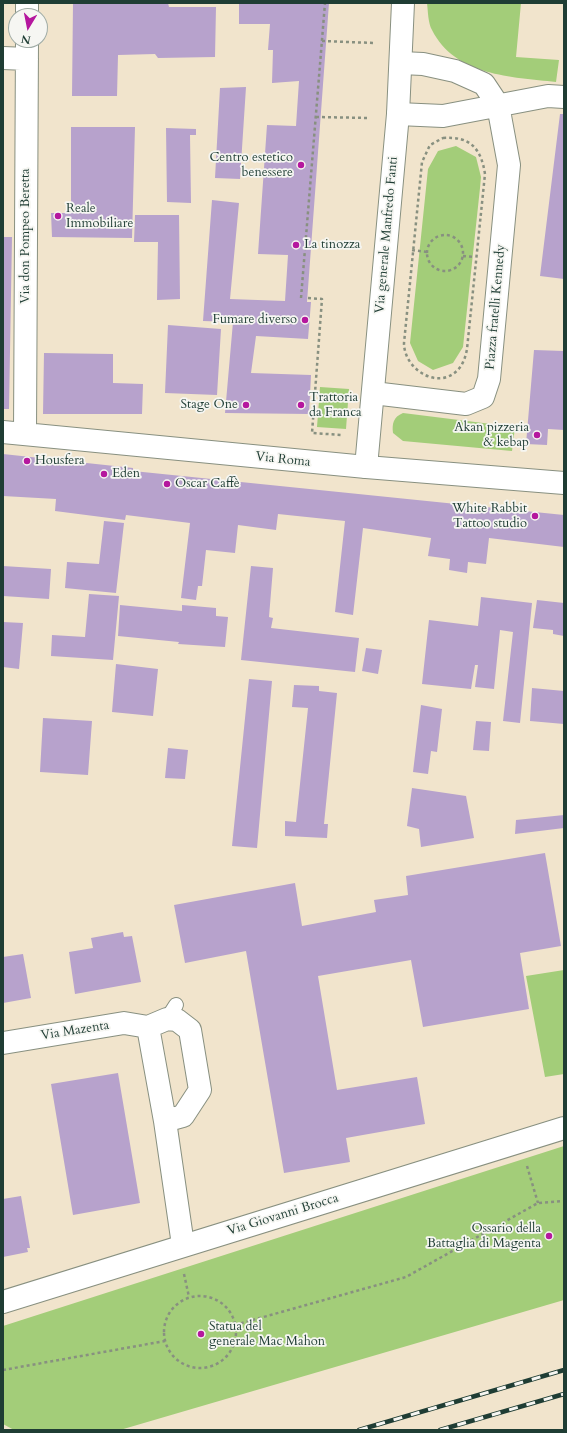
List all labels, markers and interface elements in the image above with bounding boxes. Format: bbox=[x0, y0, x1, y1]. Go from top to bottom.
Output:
north arrow bbox=[8, 8, 48, 48]
text: N bbox=[20, 31, 32, 48]
place label: Centro estetico benessere bbox=[209, 150, 293, 181]
street label: Via generale Manfredo Fanti bbox=[372, 156, 402, 314]
marker: Centro estetico benessere bbox=[296, 160, 306, 170]
street label: Via don Pompeo Beretta bbox=[18, 168, 34, 304]
place label: Reale Immobiliare bbox=[66, 201, 133, 232]
marker: Reale Immobiliare bbox=[53, 211, 63, 221]
place label: La tinozza bbox=[304, 237, 360, 253]
marker: La tinozza bbox=[291, 240, 301, 250]
street label: Piazza fratelli Kennedy bbox=[483, 244, 509, 370]
place label: Fumare diverso bbox=[213, 312, 297, 328]
marker: Fumare diverso bbox=[300, 315, 310, 325]
place label: Trattoria da Franca bbox=[309, 390, 362, 421]
place label: Stage One bbox=[181, 397, 238, 413]
marker: Stage One bbox=[241, 400, 251, 410]
marker: Trattoria da Franca bbox=[296, 400, 306, 410]
place label: Akan pizzeria & kebap bbox=[454, 420, 529, 451]
marker: Akan pizzeria & kebap bbox=[532, 430, 542, 440]
street label: Via Roma bbox=[255, 449, 311, 471]
place label: Housfera bbox=[35, 453, 85, 469]
marker: Housfera bbox=[22, 456, 32, 466]
place label: Eden bbox=[112, 466, 140, 482]
marker: Eden bbox=[99, 469, 109, 479]
place label: Oscar Caffè bbox=[175, 476, 240, 492]
marker: Oscar Caffè bbox=[162, 479, 172, 489]
place label: White Rabbit Tattoo studio bbox=[452, 501, 527, 532]
marker: White Rabbit Tattoo studio bbox=[530, 511, 540, 521]
street label: Via Mazenta bbox=[40, 1018, 110, 1044]
street label: Via Giovanni Brocca bbox=[225, 1191, 341, 1239]
place label: Ossario della Battaglia di Magenta bbox=[427, 1221, 541, 1252]
marker: Ossario della Battaglia di Magenta bbox=[544, 1231, 554, 1241]
place label: Statua del generale Mac Mahon bbox=[209, 1319, 325, 1350]
marker: Statua del generale Mac Mahon bbox=[196, 1329, 206, 1339]

